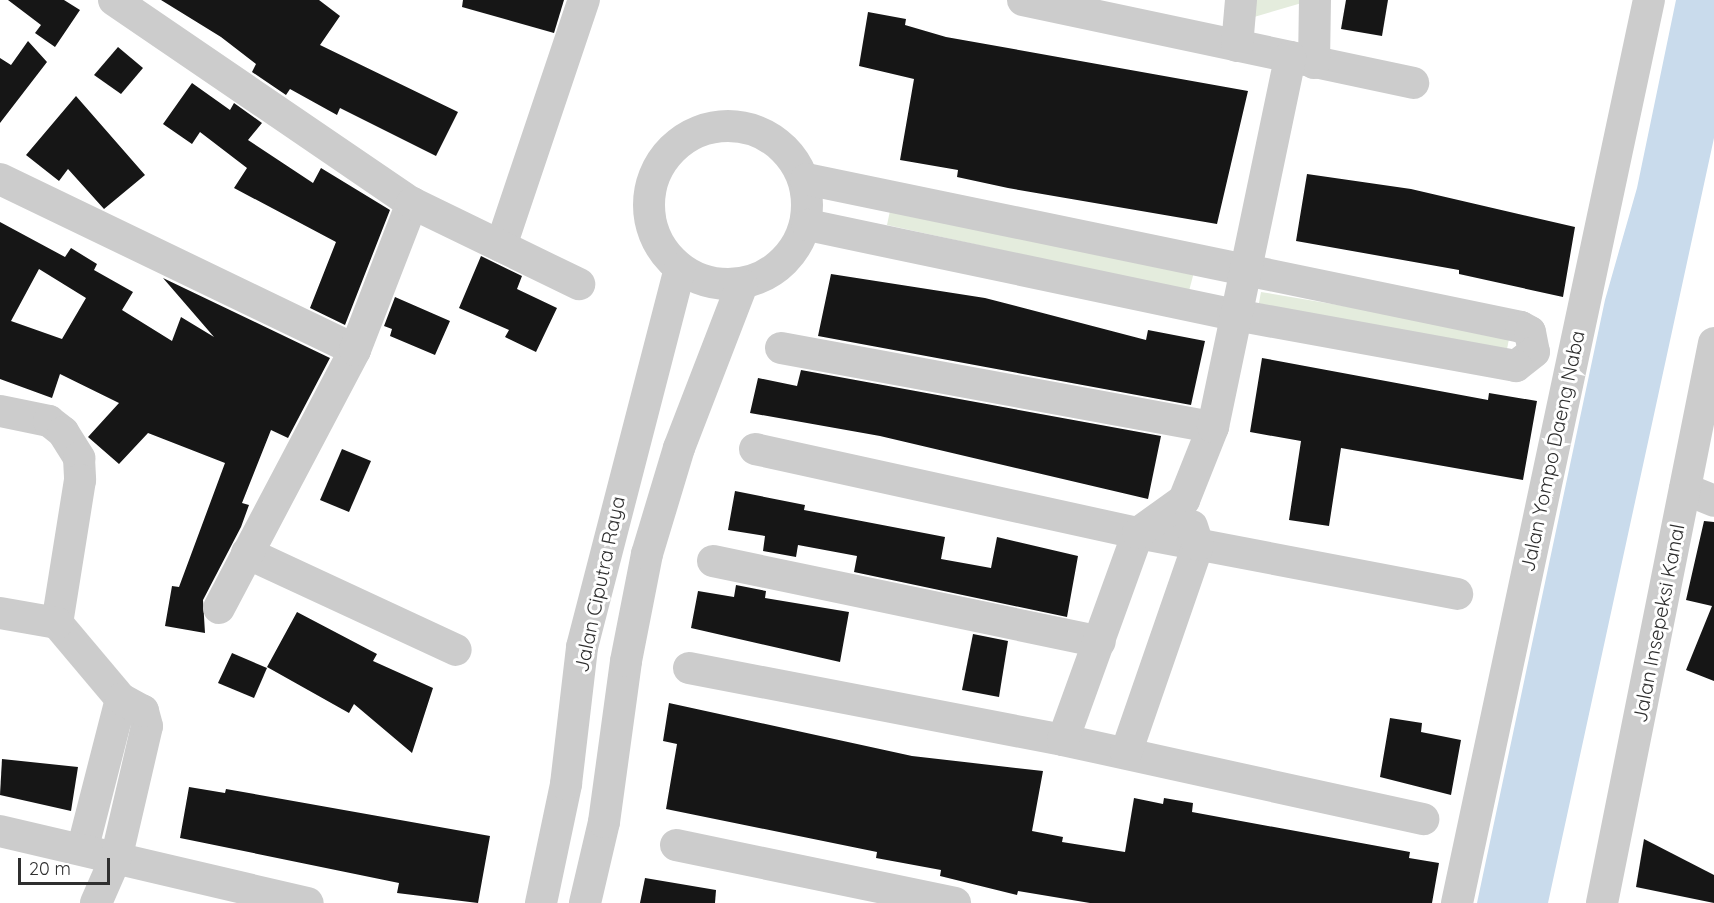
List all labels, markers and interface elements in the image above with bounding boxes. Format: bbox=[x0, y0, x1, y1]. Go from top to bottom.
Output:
street label: Jalan Yompo Daeng Naba bbox=[1515, 328, 1589, 574]
street label: Jalan Ciputra Raya bbox=[569, 494, 629, 674]
street label: Jalan Insepeksi Kanal bbox=[1627, 522, 1689, 724]
scale bar bbox=[21, 846, 112, 884]
text: 20 m bbox=[29, 857, 71, 880]

